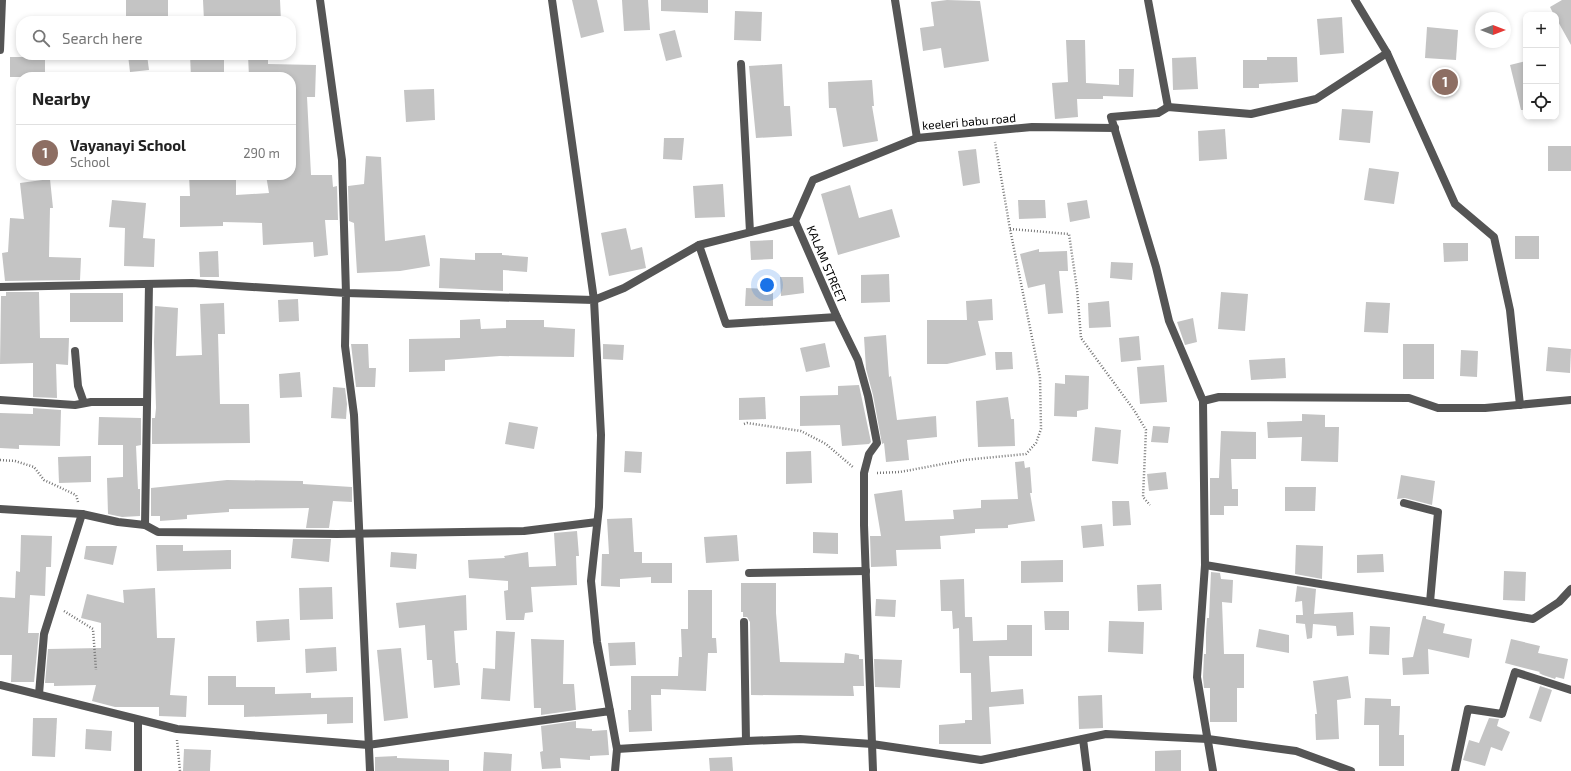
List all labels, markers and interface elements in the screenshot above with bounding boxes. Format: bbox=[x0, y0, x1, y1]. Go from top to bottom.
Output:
north arrow bbox=[1475, 12, 1511, 48]
map controls bbox=[1523, 12, 1559, 120]
button: + bbox=[1523, 12, 1559, 48]
search box bbox=[16, 16, 296, 60]
icon: search bbox=[30, 27, 52, 49]
text: Search here bbox=[62, 29, 143, 47]
button: − bbox=[1523, 48, 1559, 84]
pin: 1 bbox=[1432, 67, 1458, 97]
button: locate bbox=[1523, 84, 1559, 120]
text: Nearby bbox=[32, 88, 90, 108]
street label: keeleri babu road bbox=[922, 110, 1016, 132]
text: Vayanayi School bbox=[70, 136, 186, 154]
text: 1 bbox=[42, 145, 48, 161]
text: 290 m bbox=[243, 145, 280, 161]
text: School bbox=[70, 154, 110, 170]
street label: KALAM STREET bbox=[804, 223, 850, 305]
your location bbox=[757, 275, 777, 295]

